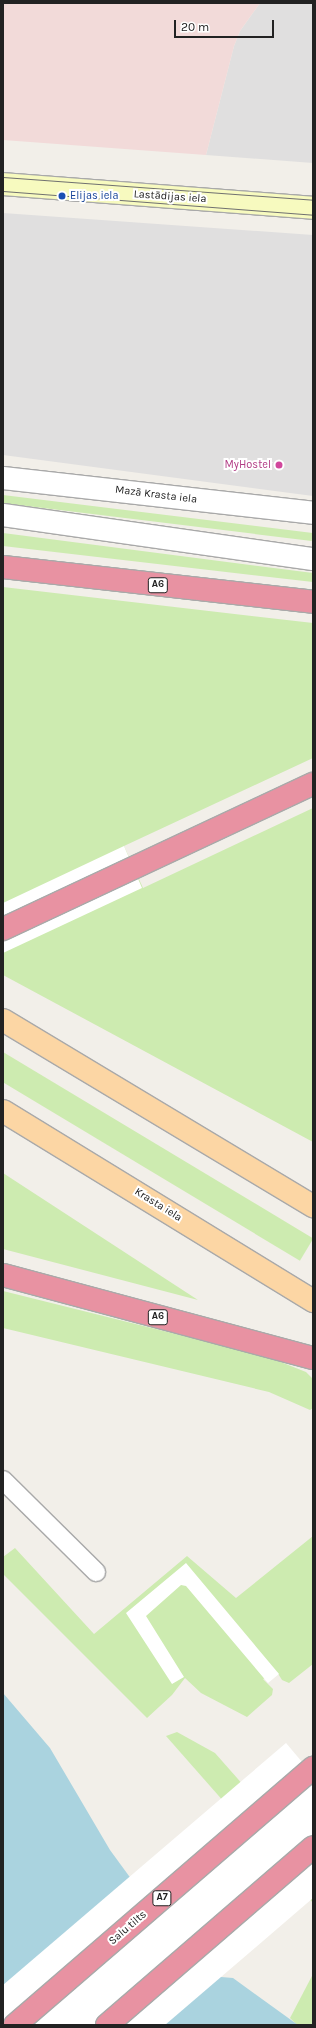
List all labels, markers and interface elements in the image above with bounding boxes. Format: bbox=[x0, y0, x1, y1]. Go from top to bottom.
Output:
scale bar bbox=[176, 12, 276, 38]
text: 20 m bbox=[181, 20, 209, 34]
street label: Lastādijas iela bbox=[133, 188, 207, 206]
place label: Elijas iela bbox=[70, 189, 118, 203]
marker: Elijas iela bbox=[57, 191, 67, 201]
place label: MyHostel bbox=[225, 458, 271, 472]
marker: MyHostel bbox=[274, 460, 284, 470]
street label: Mazā Krasta iela bbox=[114, 483, 198, 507]
road number: A6 bbox=[147, 577, 169, 593]
street label: Krasta iela bbox=[132, 1185, 184, 1225]
road number: A6 bbox=[147, 1309, 169, 1325]
road number: A7 bbox=[152, 1890, 172, 1906]
street label: Salu tilts bbox=[107, 1908, 149, 1948]

